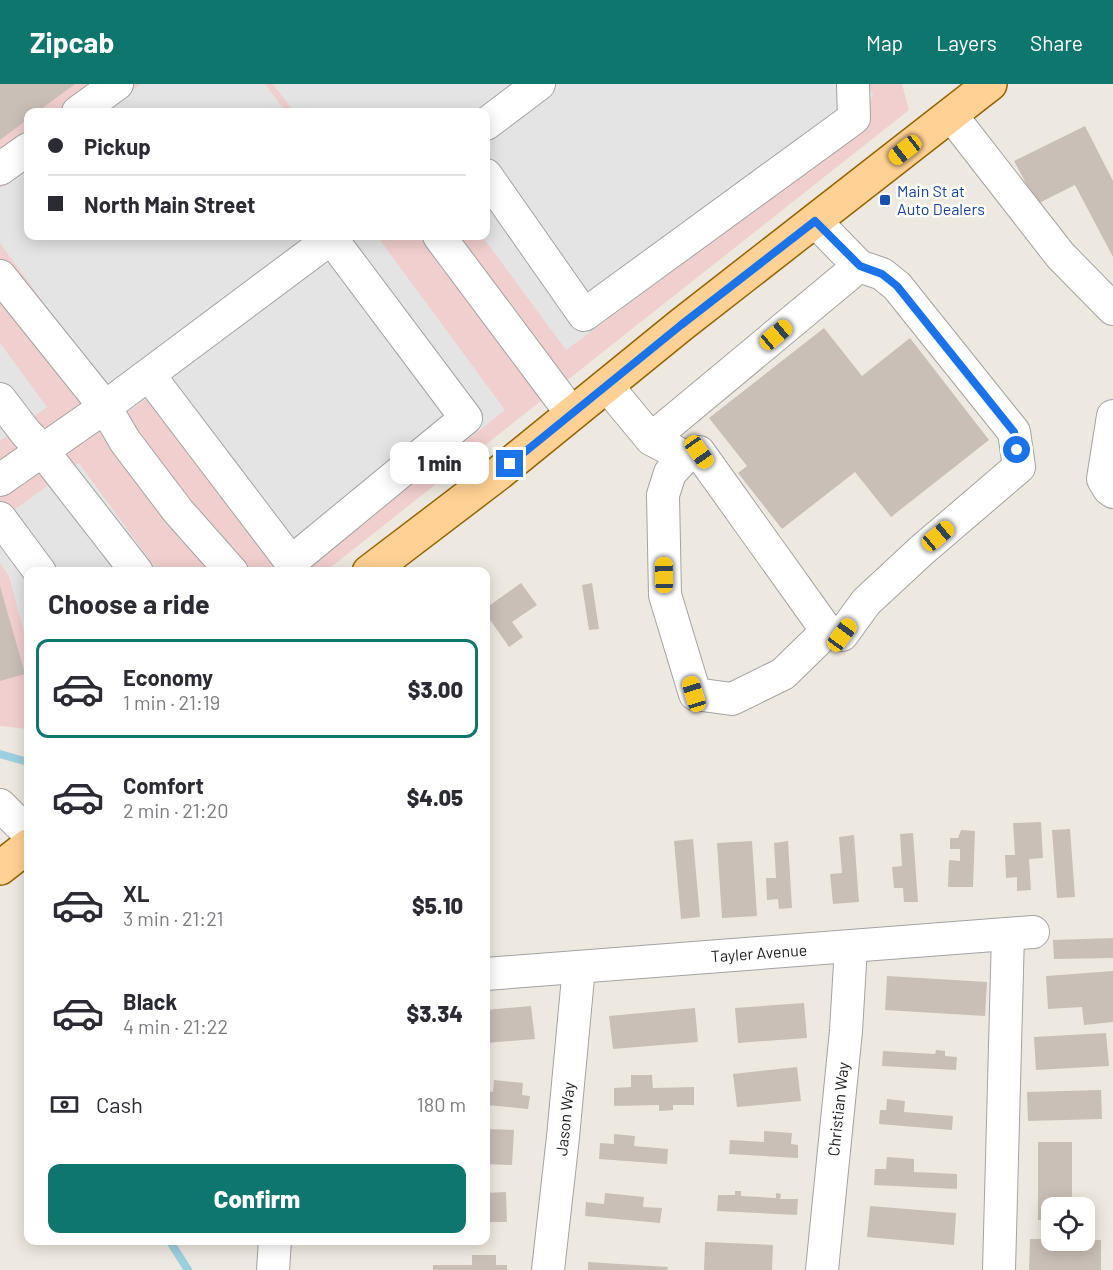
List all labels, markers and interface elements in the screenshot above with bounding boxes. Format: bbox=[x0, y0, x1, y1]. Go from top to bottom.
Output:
text: Zipcab bbox=[30, 25, 114, 59]
text: Map bbox=[866, 30, 903, 55]
text: Layers bbox=[936, 30, 997, 55]
text: Share bbox=[1030, 30, 1083, 55]
car bbox=[885, 132, 925, 168]
text: Pickup bbox=[84, 133, 151, 159]
place label: Main St at Auto Dealers bbox=[897, 181, 985, 218]
text: North Main Street bbox=[84, 191, 255, 217]
marker: Main St at Auto Dealers bbox=[878, 193, 892, 207]
car bbox=[756, 317, 796, 353]
car bbox=[681, 432, 717, 472]
route start bbox=[1003, 436, 1030, 463]
callout: 1 min bbox=[390, 443, 489, 485]
route end bbox=[496, 450, 523, 477]
text: 1 min bbox=[418, 451, 461, 475]
car bbox=[918, 518, 958, 554]
car bbox=[655, 557, 673, 593]
text: Choose a ride bbox=[48, 587, 210, 619]
car bbox=[824, 615, 860, 655]
icon: car bbox=[51, 662, 105, 716]
text: Economy bbox=[123, 664, 213, 690]
car bbox=[680, 674, 708, 714]
text: $3.00 bbox=[408, 676, 463, 702]
text: 1 min · 21:19 bbox=[123, 690, 220, 714]
icon: car bbox=[51, 770, 105, 824]
text: Comfort bbox=[123, 772, 204, 798]
text: $4.05 bbox=[407, 784, 463, 810]
text: 2 min · 21:20 bbox=[123, 798, 229, 822]
icon: car bbox=[51, 878, 105, 932]
text: XL bbox=[123, 880, 149, 906]
text: $5.10 bbox=[412, 892, 463, 918]
text: 3 min · 21:21 bbox=[123, 906, 224, 930]
street label: Tayler Avenue bbox=[710, 940, 808, 965]
icon: car bbox=[51, 986, 105, 1040]
text: Black bbox=[123, 988, 177, 1014]
text: $3.34 bbox=[407, 1000, 463, 1026]
text: 4 min · 21:22 bbox=[123, 1014, 228, 1038]
street label: Christian Way bbox=[823, 1060, 852, 1157]
street label: Jason Way bbox=[551, 1080, 578, 1157]
icon: cash bbox=[48, 1088, 81, 1121]
text: Cash bbox=[96, 1091, 143, 1117]
text: 180 m bbox=[417, 1092, 466, 1116]
button: Confirm bbox=[48, 1164, 466, 1233]
map controls bbox=[1041, 1197, 1095, 1251]
button: locate bbox=[1041, 1197, 1095, 1251]

